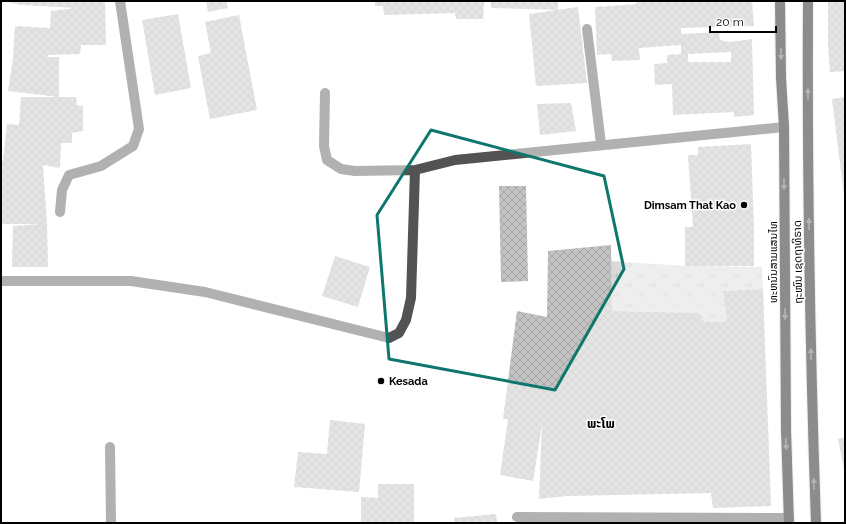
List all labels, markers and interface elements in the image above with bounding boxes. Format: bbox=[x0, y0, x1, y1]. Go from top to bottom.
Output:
scale bar bbox=[710, 8, 776, 34]
text: 20 m bbox=[716, 15, 744, 29]
one-way arrow bbox=[778, 48, 784, 61]
one-way arrow bbox=[805, 87, 811, 100]
one-way arrow bbox=[781, 178, 787, 191]
place label: Dimsam That Kao bbox=[644, 199, 736, 212]
marker: Dimsam That Kao bbox=[739, 200, 749, 210]
one-way arrow bbox=[806, 218, 813, 230]
street label: ຖະໜົນ ເຊດຖາທິຣາດ bbox=[791, 220, 805, 304]
street label: ທະຫນົນສາມແສນໄທ bbox=[767, 221, 780, 303]
one-way arrow bbox=[782, 308, 788, 321]
one-way arrow bbox=[808, 348, 815, 360]
place label: Kesada bbox=[389, 375, 428, 388]
marker: Kesada bbox=[376, 376, 386, 386]
district label: ພະໂພ bbox=[587, 416, 615, 431]
one-way arrow bbox=[783, 438, 790, 450]
one-way arrow bbox=[811, 478, 818, 490]

